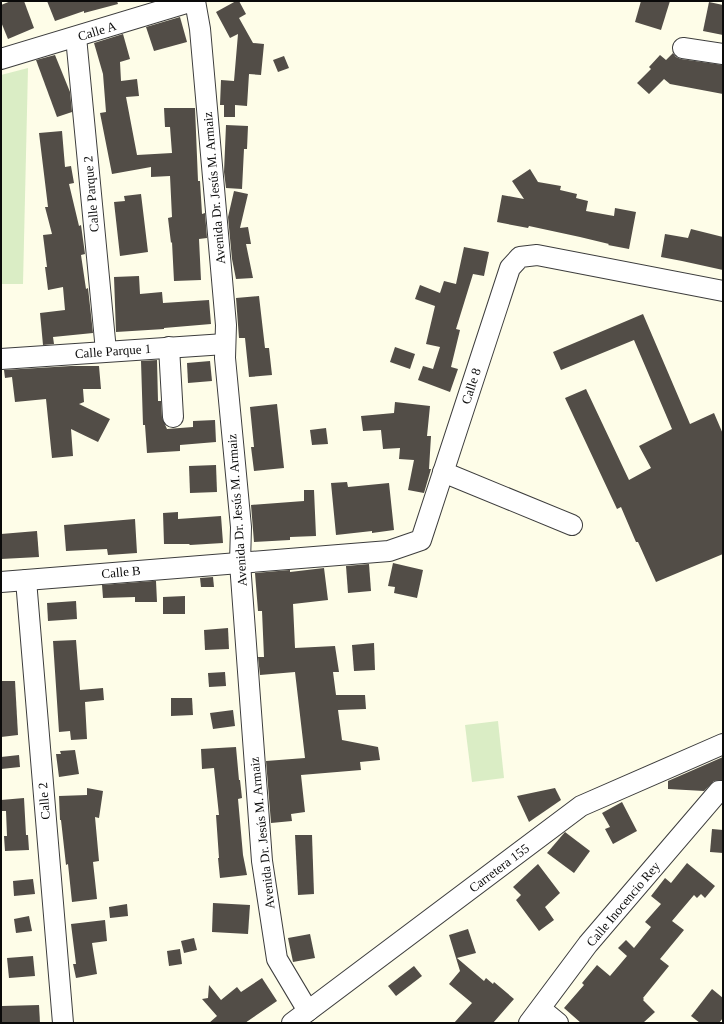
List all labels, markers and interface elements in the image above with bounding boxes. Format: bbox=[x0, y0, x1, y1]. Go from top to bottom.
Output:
street label: Calle A bbox=[76, 18, 119, 44]
street label: Avenida Dr. Jesús M. Armaiz bbox=[200, 111, 228, 265]
street label: Calle Parque 2 bbox=[80, 155, 102, 233]
street label: Calle Parque 1 bbox=[74, 341, 152, 361]
street label: Calle 8 bbox=[458, 366, 484, 406]
street label: Avenida Dr. Jesús M. Armaiz bbox=[224, 433, 250, 587]
street label: Calle B bbox=[101, 563, 142, 581]
street label: Avenida Dr. Jesús M. Armaiz bbox=[247, 756, 277, 910]
street label: Calle 2 bbox=[35, 782, 53, 820]
street label: Carretera 155 bbox=[466, 841, 532, 895]
street label: Calle Inocencio Rey bbox=[583, 858, 663, 949]

